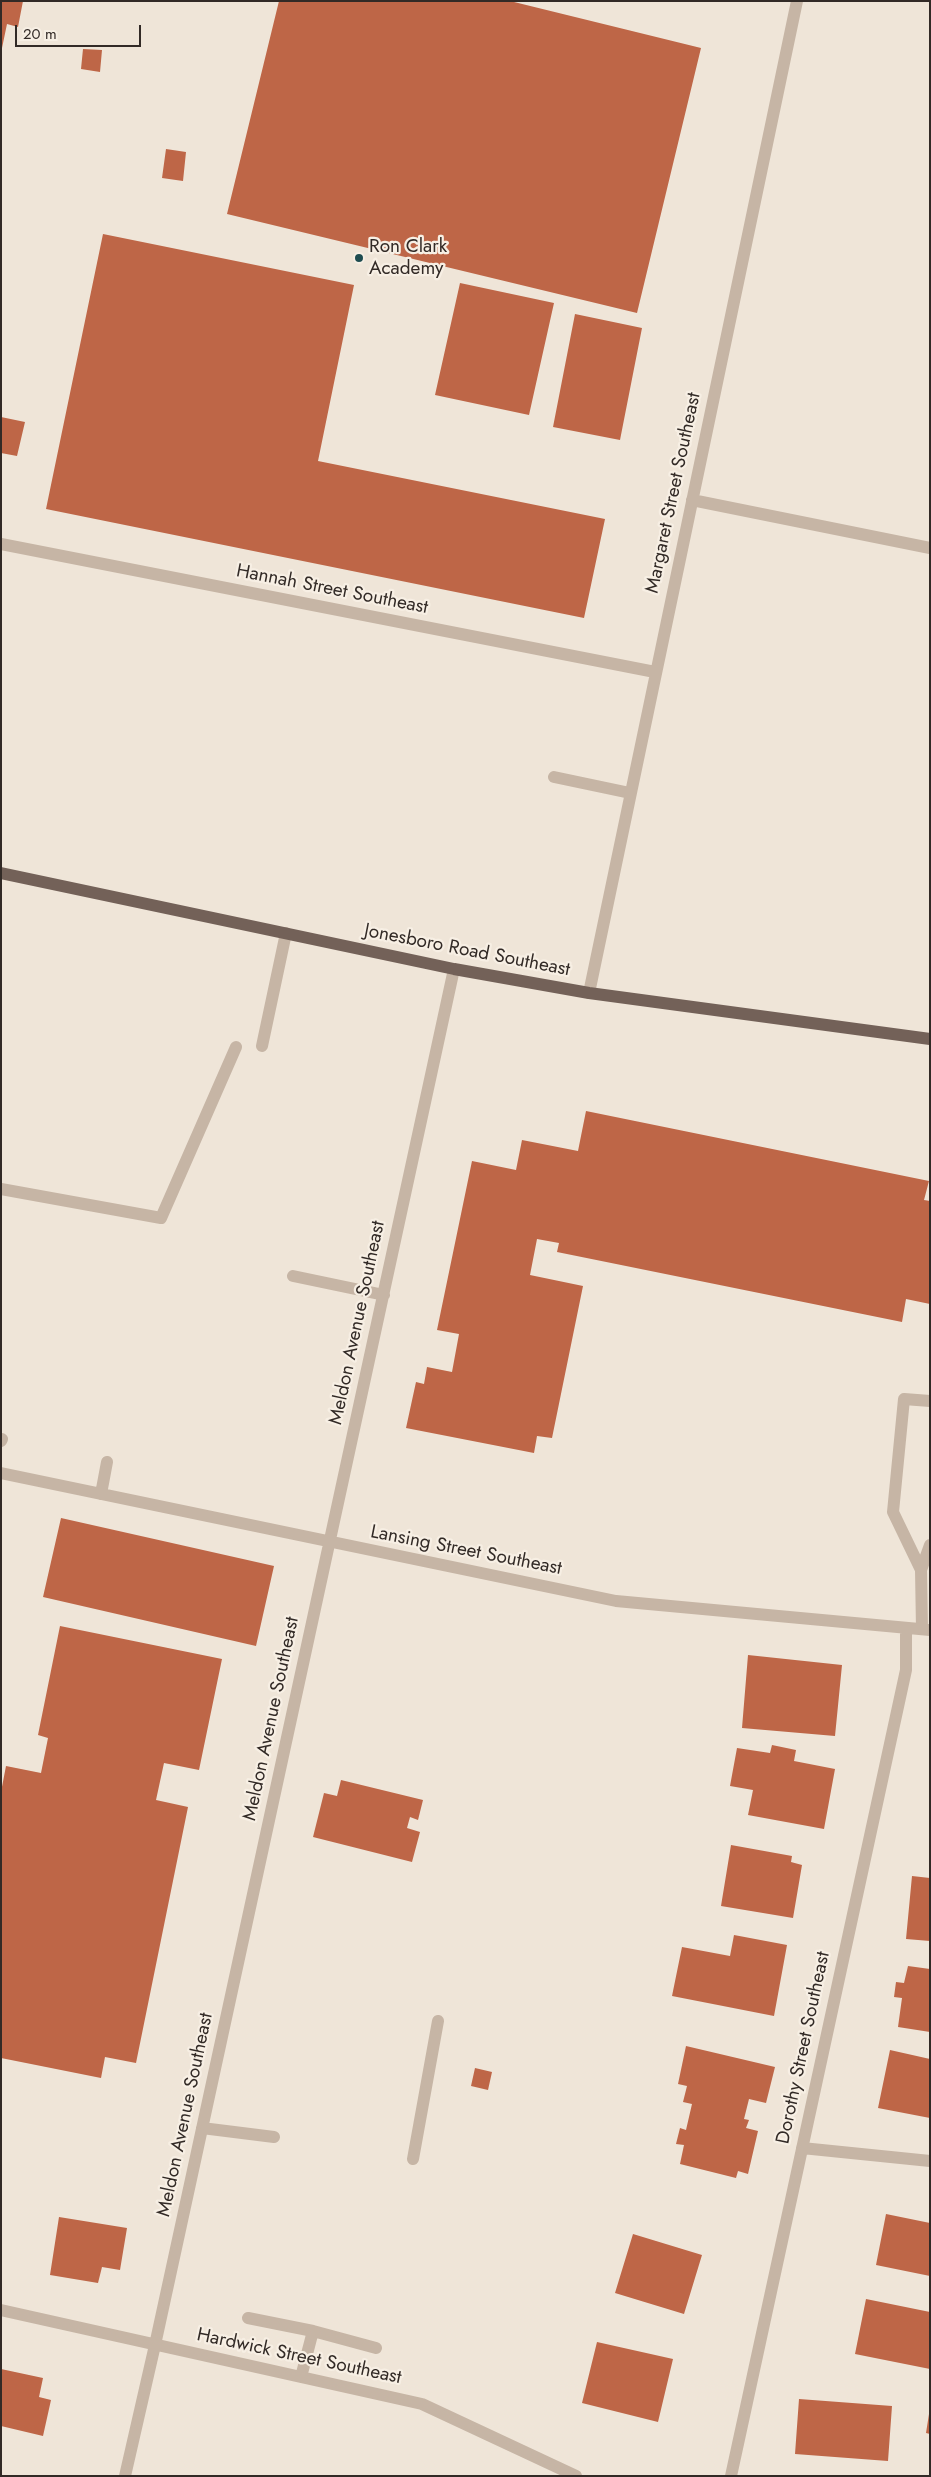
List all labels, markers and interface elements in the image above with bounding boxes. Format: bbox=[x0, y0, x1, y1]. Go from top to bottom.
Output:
scale bar bbox=[18, 15, 144, 47]
text: 20 m bbox=[23, 23, 57, 45]
place label: Ron Clark Academy bbox=[369, 236, 447, 280]
marker: Ron Clark Academy bbox=[353, 252, 365, 264]
street label: Margaret Street Southeast bbox=[642, 391, 706, 595]
street label: Hannah Street Southeast bbox=[234, 560, 430, 620]
street label: Jonesboro Road Southeast bbox=[362, 920, 572, 982]
street label: Meldon Avenue Southeast bbox=[325, 1219, 391, 1427]
street label: Lansing Street Southeast bbox=[368, 1521, 564, 1581]
street label: Meldon Avenue Southeast bbox=[239, 1615, 305, 1823]
street label: Dorothy Street Southeast bbox=[772, 1950, 836, 2146]
street label: Meldon Avenue Southeast bbox=[153, 2011, 219, 2219]
street label: Hardwick Street Southeast bbox=[195, 2324, 403, 2390]

